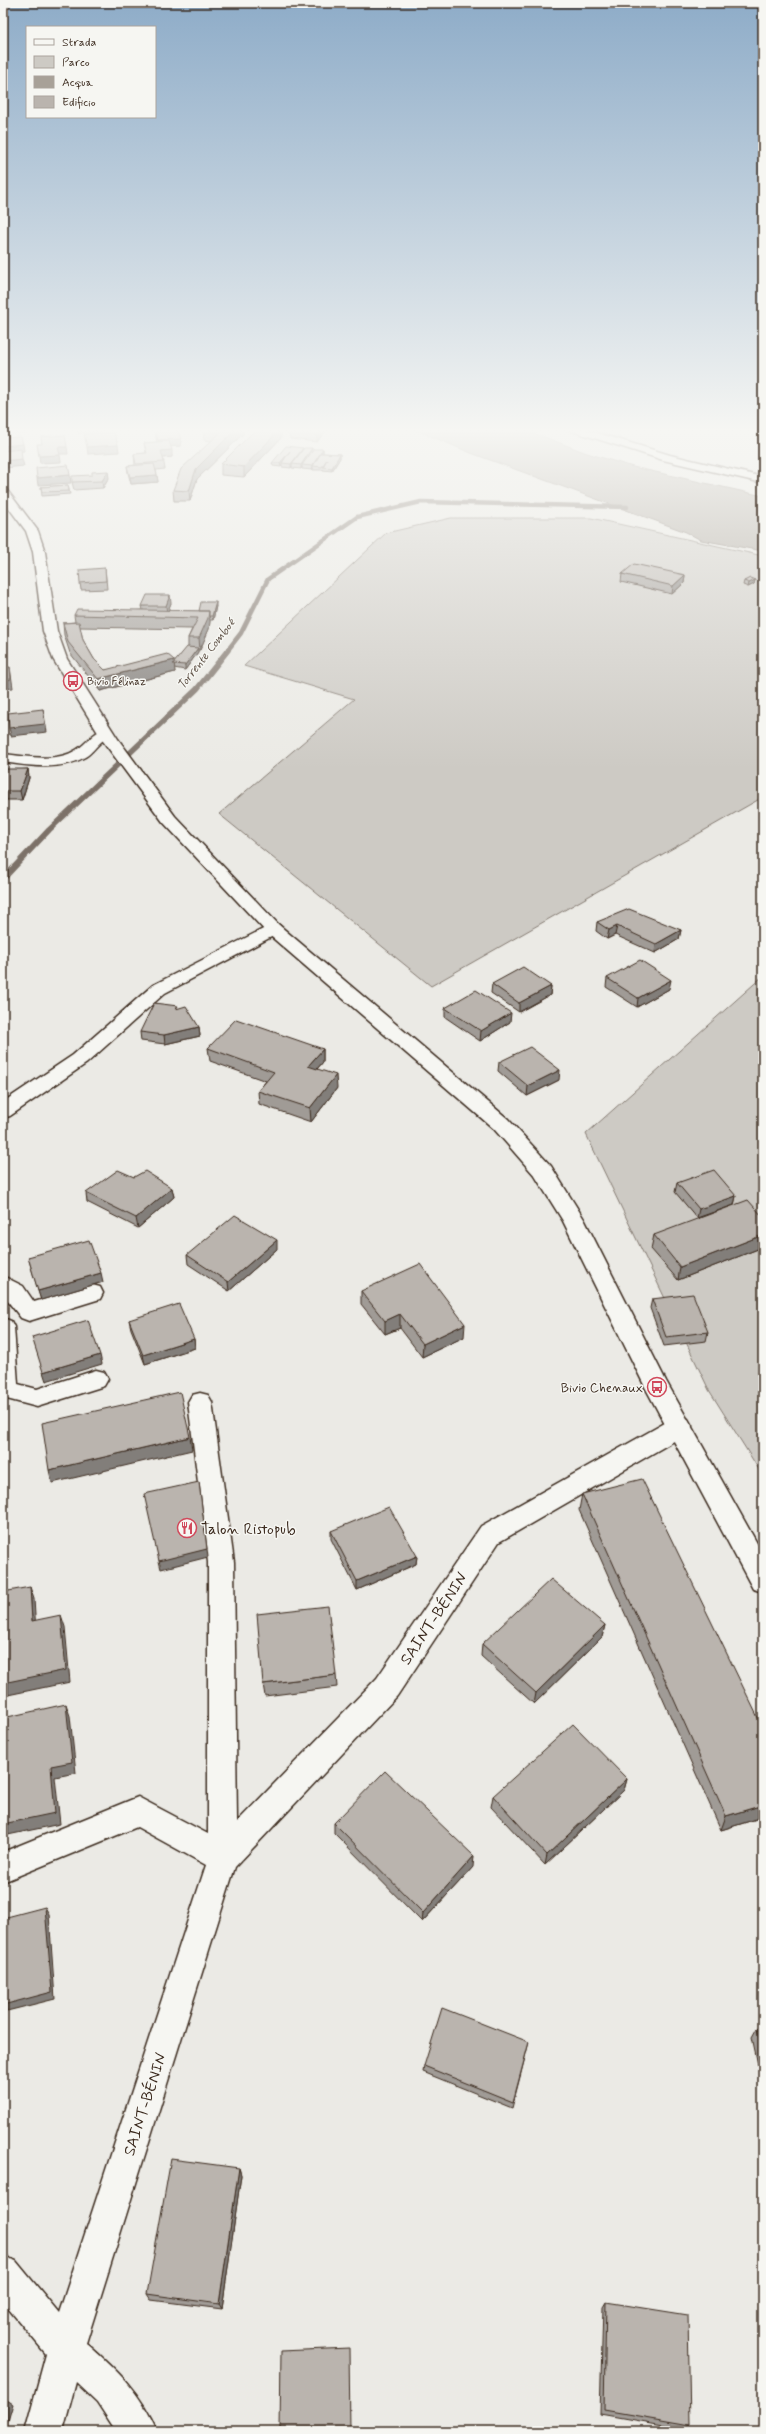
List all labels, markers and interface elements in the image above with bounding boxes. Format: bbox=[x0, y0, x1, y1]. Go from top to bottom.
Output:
legend bbox=[26, 26, 156, 118]
text: Strada bbox=[62, 35, 96, 51]
text: Parco bbox=[62, 55, 90, 71]
text: Acqua bbox=[62, 75, 93, 91]
text: Edificio bbox=[62, 95, 96, 111]
water label: Torrente Comboé bbox=[174, 615, 240, 693]
bus stop icon: Bivio Félinaz bbox=[62, 670, 84, 692]
place label: Bivio Félinaz bbox=[87, 675, 146, 689]
bus stop icon: Bivio Chenaux bbox=[646, 1376, 668, 1398]
place label: Bivio Chenaux bbox=[561, 1380, 644, 1397]
restaurant icon: Talon Ristopub bbox=[176, 1517, 198, 1539]
place label: Talon Ristopub bbox=[201, 1519, 296, 1540]
street label: SAINT-BÉNIN bbox=[396, 1568, 473, 1669]
street label: SAINT-BÉNIN bbox=[119, 2050, 172, 2159]

